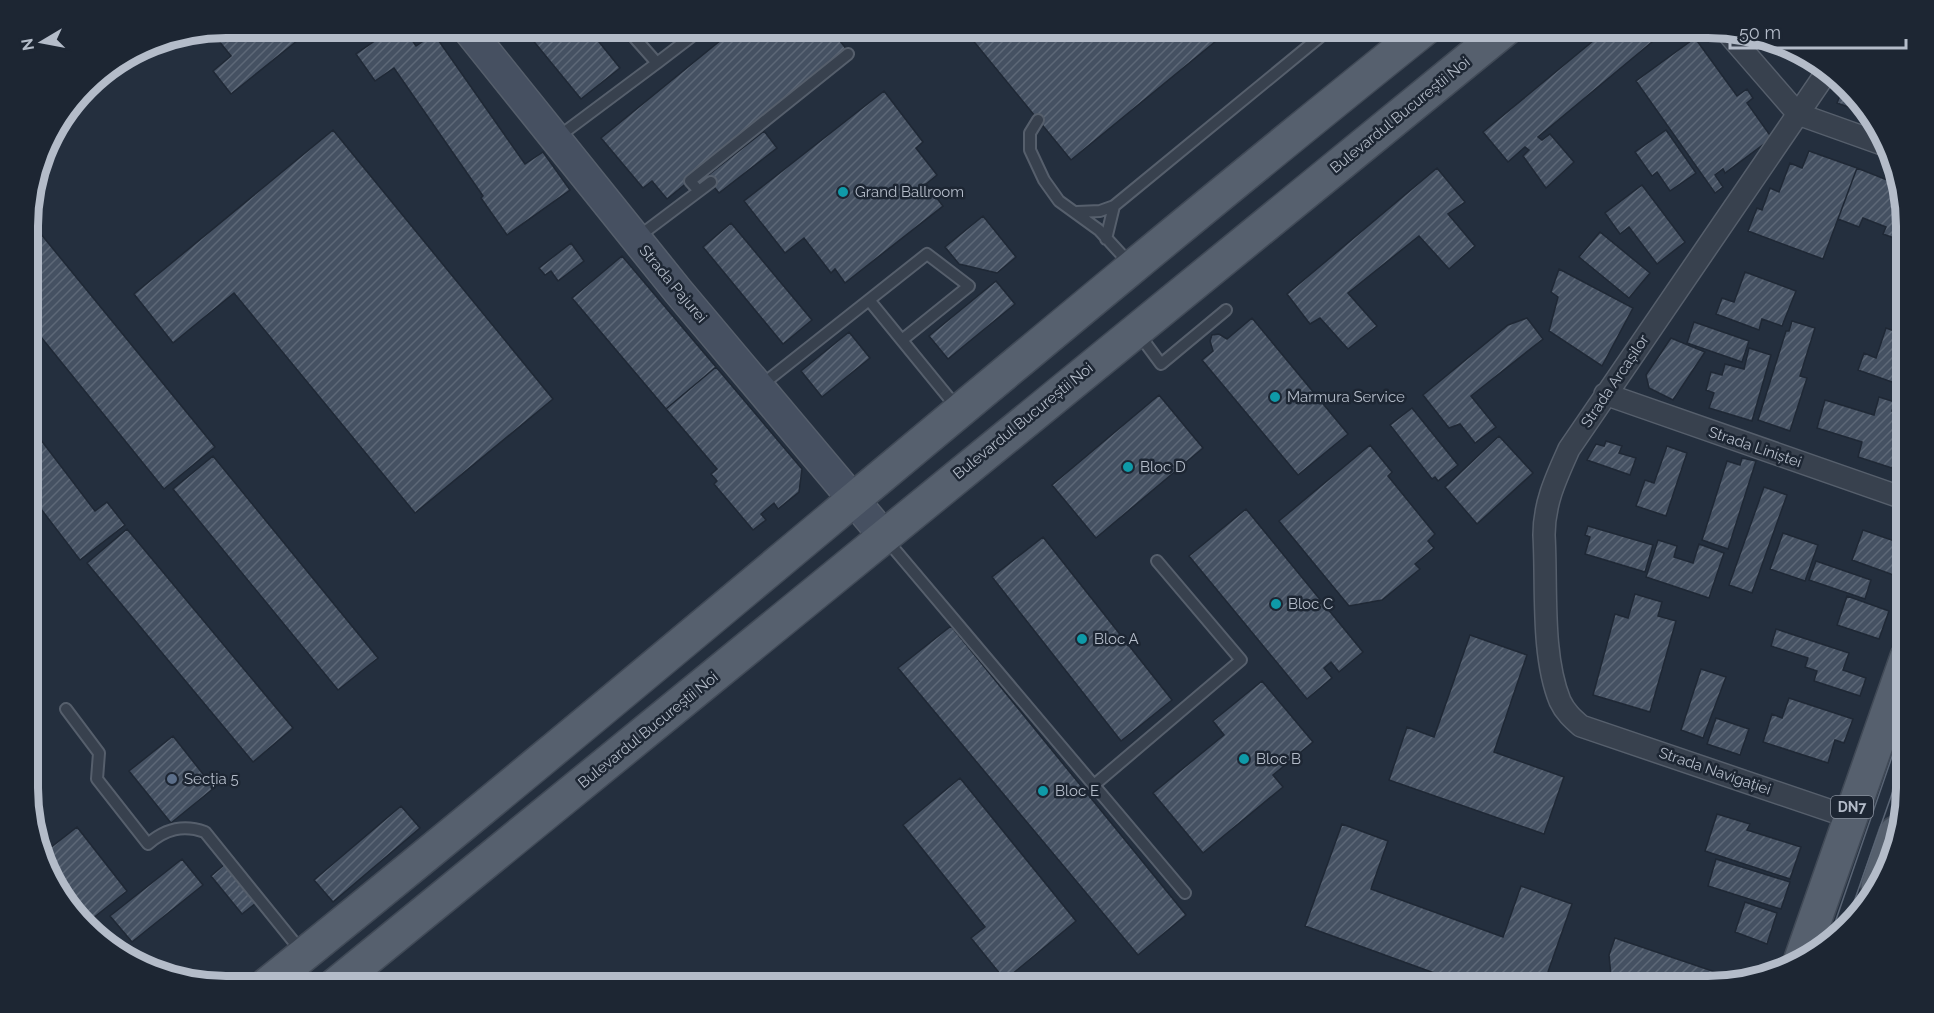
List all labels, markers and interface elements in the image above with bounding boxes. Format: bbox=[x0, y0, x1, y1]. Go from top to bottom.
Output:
north arrow bbox=[12, 12, 72, 72]
scale bar bbox=[1730, 12, 1906, 50]
text: 50 m bbox=[1739, 22, 1781, 43]
text: N bbox=[17, 37, 38, 52]
street label: Bulevardul Bucureștii Noi bbox=[1327, 53, 1473, 177]
place label: Grand Ballroom bbox=[855, 183, 964, 201]
marker: Grand Ballroom bbox=[836, 185, 850, 199]
street label: Strada Pajurei bbox=[635, 242, 711, 326]
street label: Strada Arcașilor bbox=[1577, 330, 1653, 431]
street label: Bulevardul Bucureștii Noi bbox=[950, 359, 1096, 483]
place label: Marmura Service bbox=[1287, 388, 1405, 406]
marker: Marmura Service bbox=[1268, 390, 1282, 404]
street label: Strada Liniștei bbox=[1706, 423, 1804, 471]
place label: Bloc D bbox=[1140, 458, 1186, 476]
marker: Bloc D bbox=[1121, 460, 1135, 474]
place label: Bloc C bbox=[1288, 595, 1333, 613]
marker: Bloc C bbox=[1269, 597, 1283, 611]
place label: Bloc A bbox=[1094, 630, 1139, 648]
marker: Bloc A bbox=[1075, 632, 1089, 646]
street label: Bulevardul Bucureștii Noi bbox=[575, 668, 721, 792]
street label: Strada Navigației bbox=[1657, 743, 1773, 799]
place label: Bloc B bbox=[1256, 750, 1301, 768]
marker: Bloc B bbox=[1237, 752, 1251, 766]
place label: Secția 5 bbox=[184, 770, 239, 788]
marker: Secția 5 bbox=[165, 772, 179, 786]
place label: Bloc E bbox=[1055, 782, 1099, 800]
marker: Bloc E bbox=[1036, 784, 1050, 798]
road number: DN7 bbox=[1831, 796, 1873, 818]

